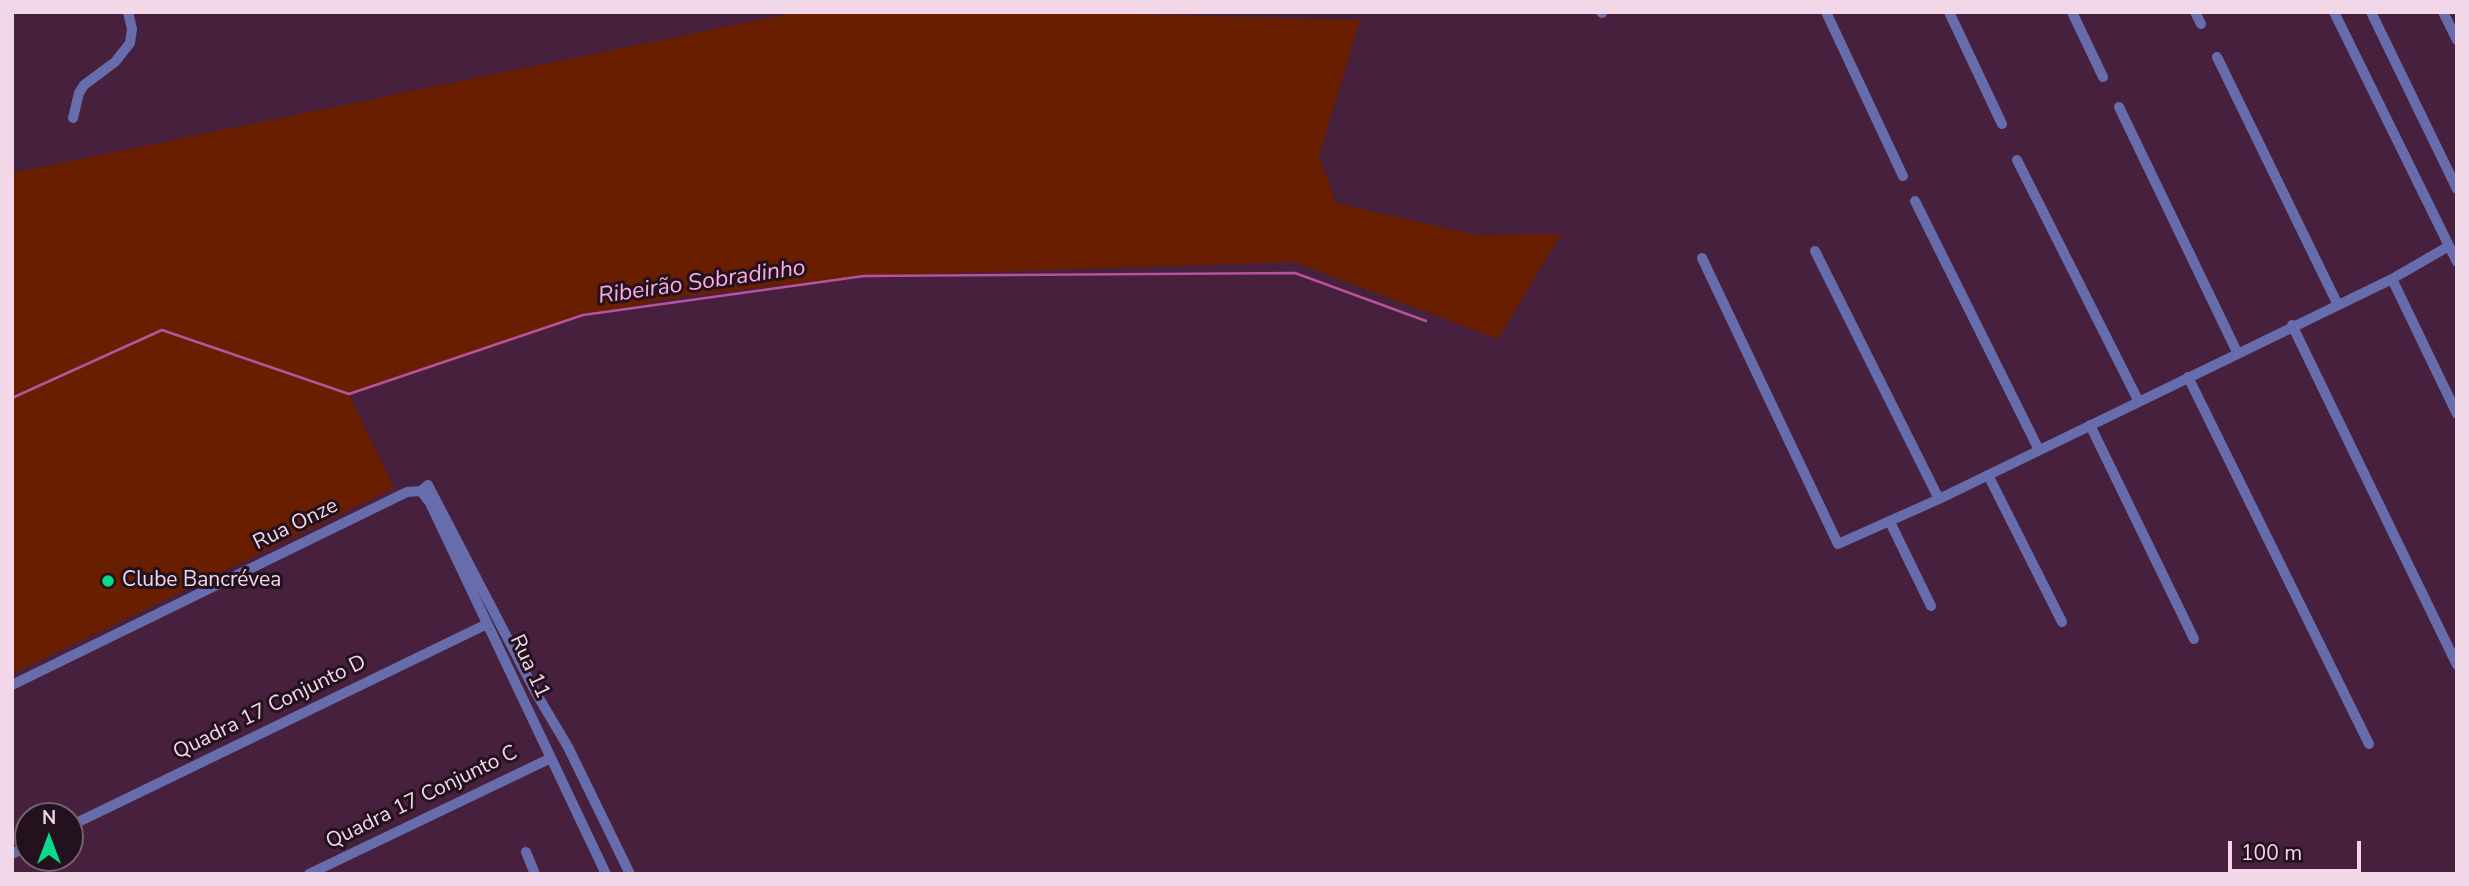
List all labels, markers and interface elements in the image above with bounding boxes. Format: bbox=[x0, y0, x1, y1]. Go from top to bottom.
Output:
water label: Ribeirão Sobradinho bbox=[597, 255, 807, 311]
street label: Rua Onze bbox=[250, 494, 342, 556]
place label: Clube Bancrévea bbox=[122, 568, 281, 594]
marker: Clube Bancrévea bbox=[100, 573, 116, 589]
street label: Rua 11 bbox=[503, 631, 555, 703]
street label: Quadra 17 Conjunto D bbox=[169, 650, 371, 766]
street label: Quadra 17 Conjunto C bbox=[322, 741, 522, 855]
north arrow bbox=[14, 802, 84, 872]
text: N bbox=[42, 805, 56, 831]
scale bar bbox=[2231, 826, 2364, 870]
text: 100 m bbox=[2241, 839, 2302, 867]

